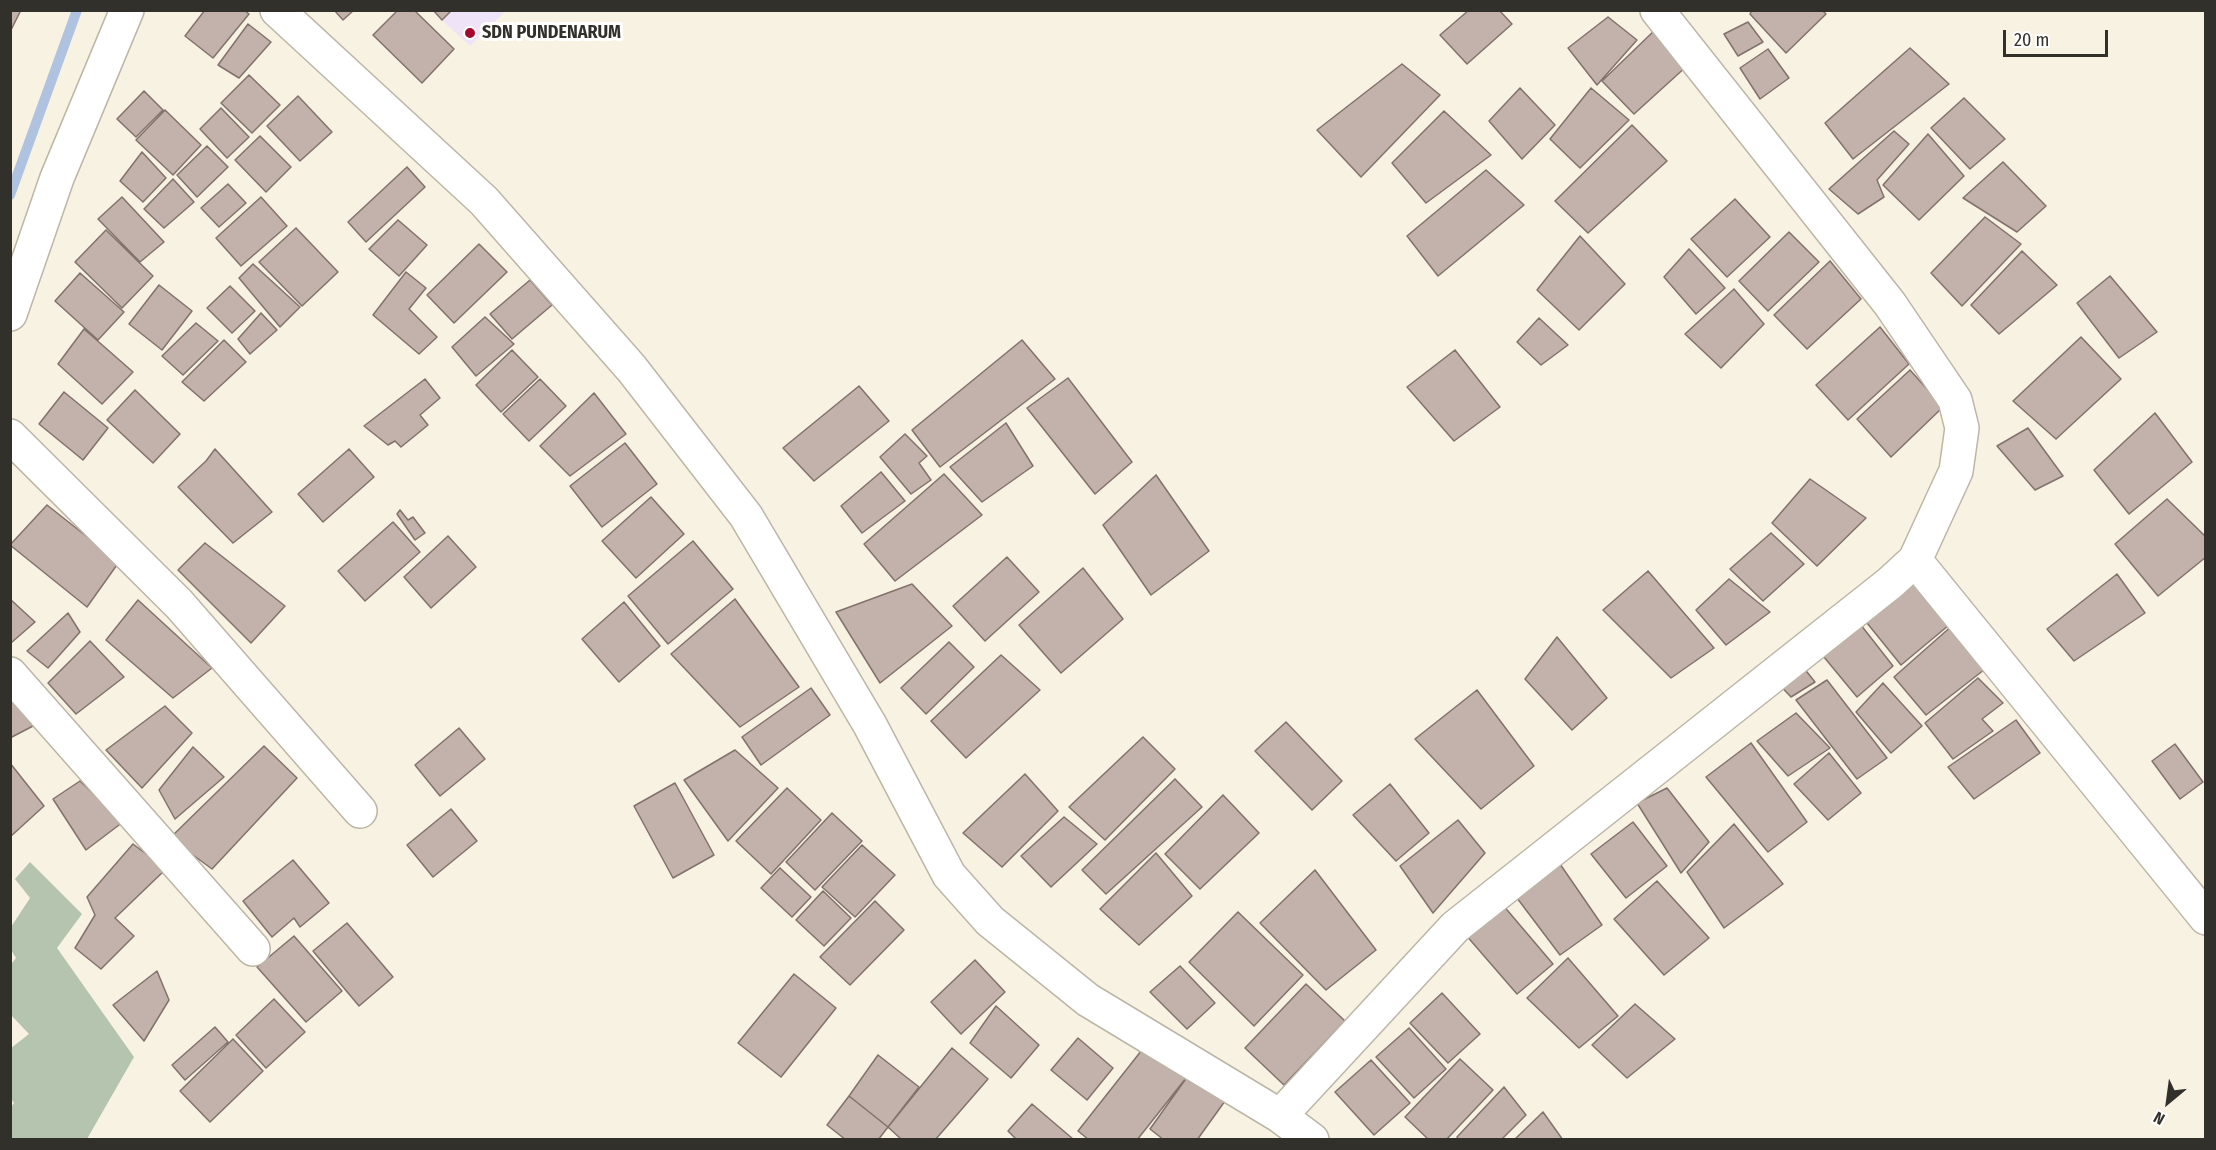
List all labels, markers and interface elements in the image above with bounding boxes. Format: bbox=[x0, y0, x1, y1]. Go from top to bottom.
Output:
scale bar bbox=[2006, 18, 2111, 56]
place label: SDN PUNDENARUM bbox=[482, 22, 621, 44]
marker: SDN PUNDENARUM bbox=[463, 26, 477, 40]
text: 20 m bbox=[2014, 29, 2049, 51]
north arrow bbox=[2138, 1072, 2198, 1132]
text: N bbox=[2150, 1108, 2168, 1129]

